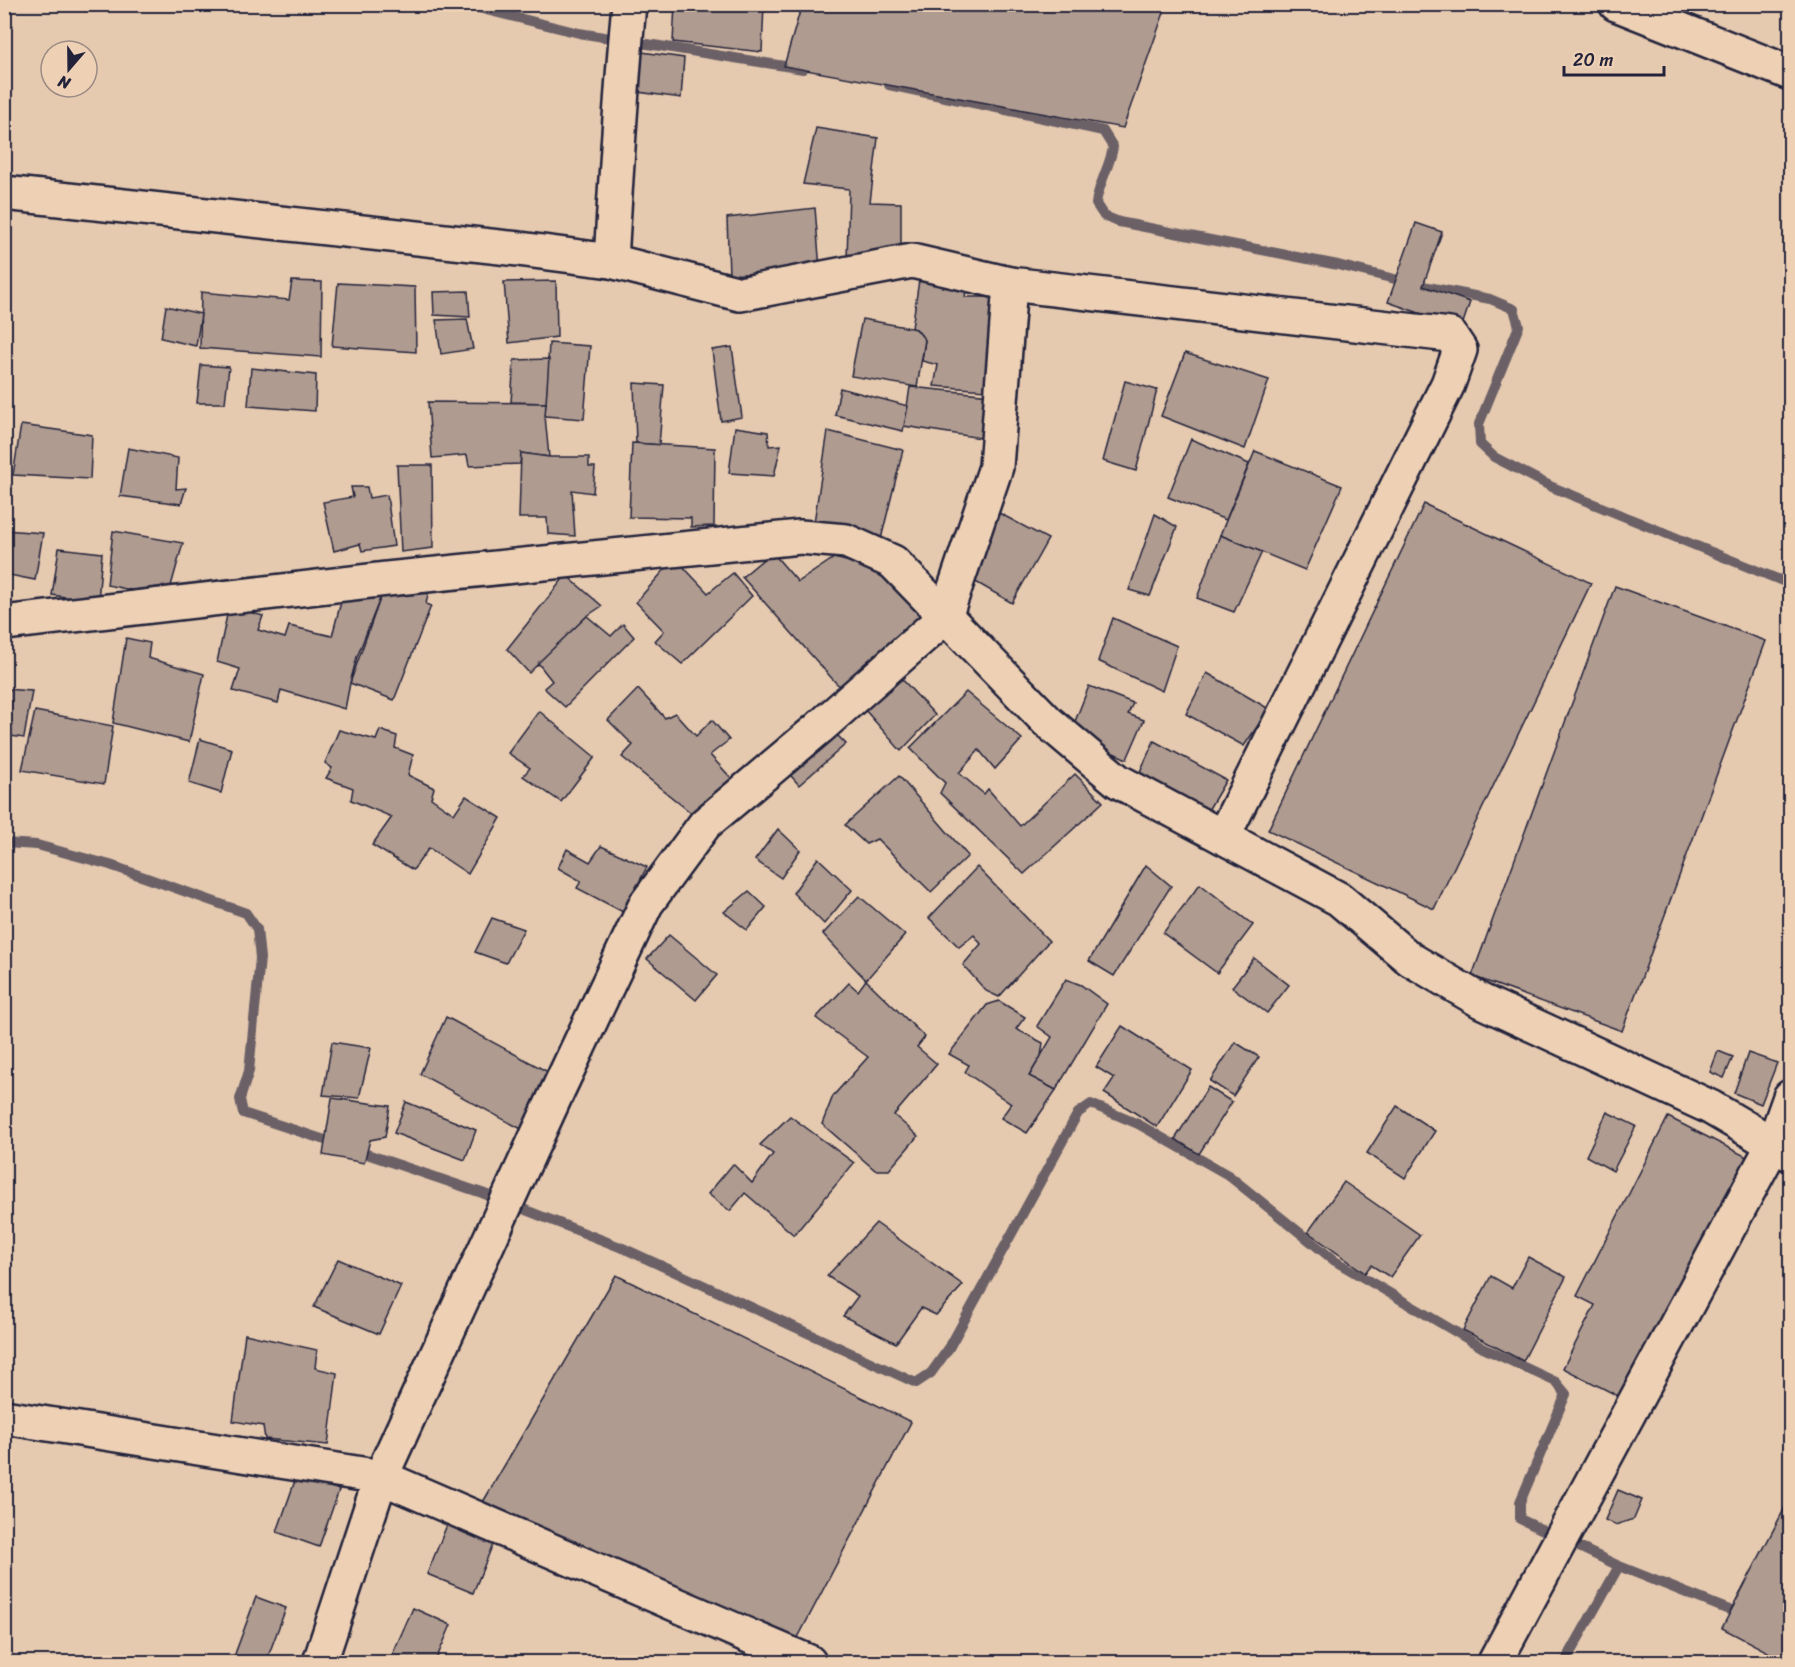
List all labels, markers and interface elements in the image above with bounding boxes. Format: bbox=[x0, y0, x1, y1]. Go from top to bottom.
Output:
north arrow bbox=[39, 39, 99, 99]
scale bar bbox=[1564, 39, 1664, 77]
text: 20 m bbox=[1573, 44, 1613, 76]
text: N bbox=[53, 67, 75, 98]

